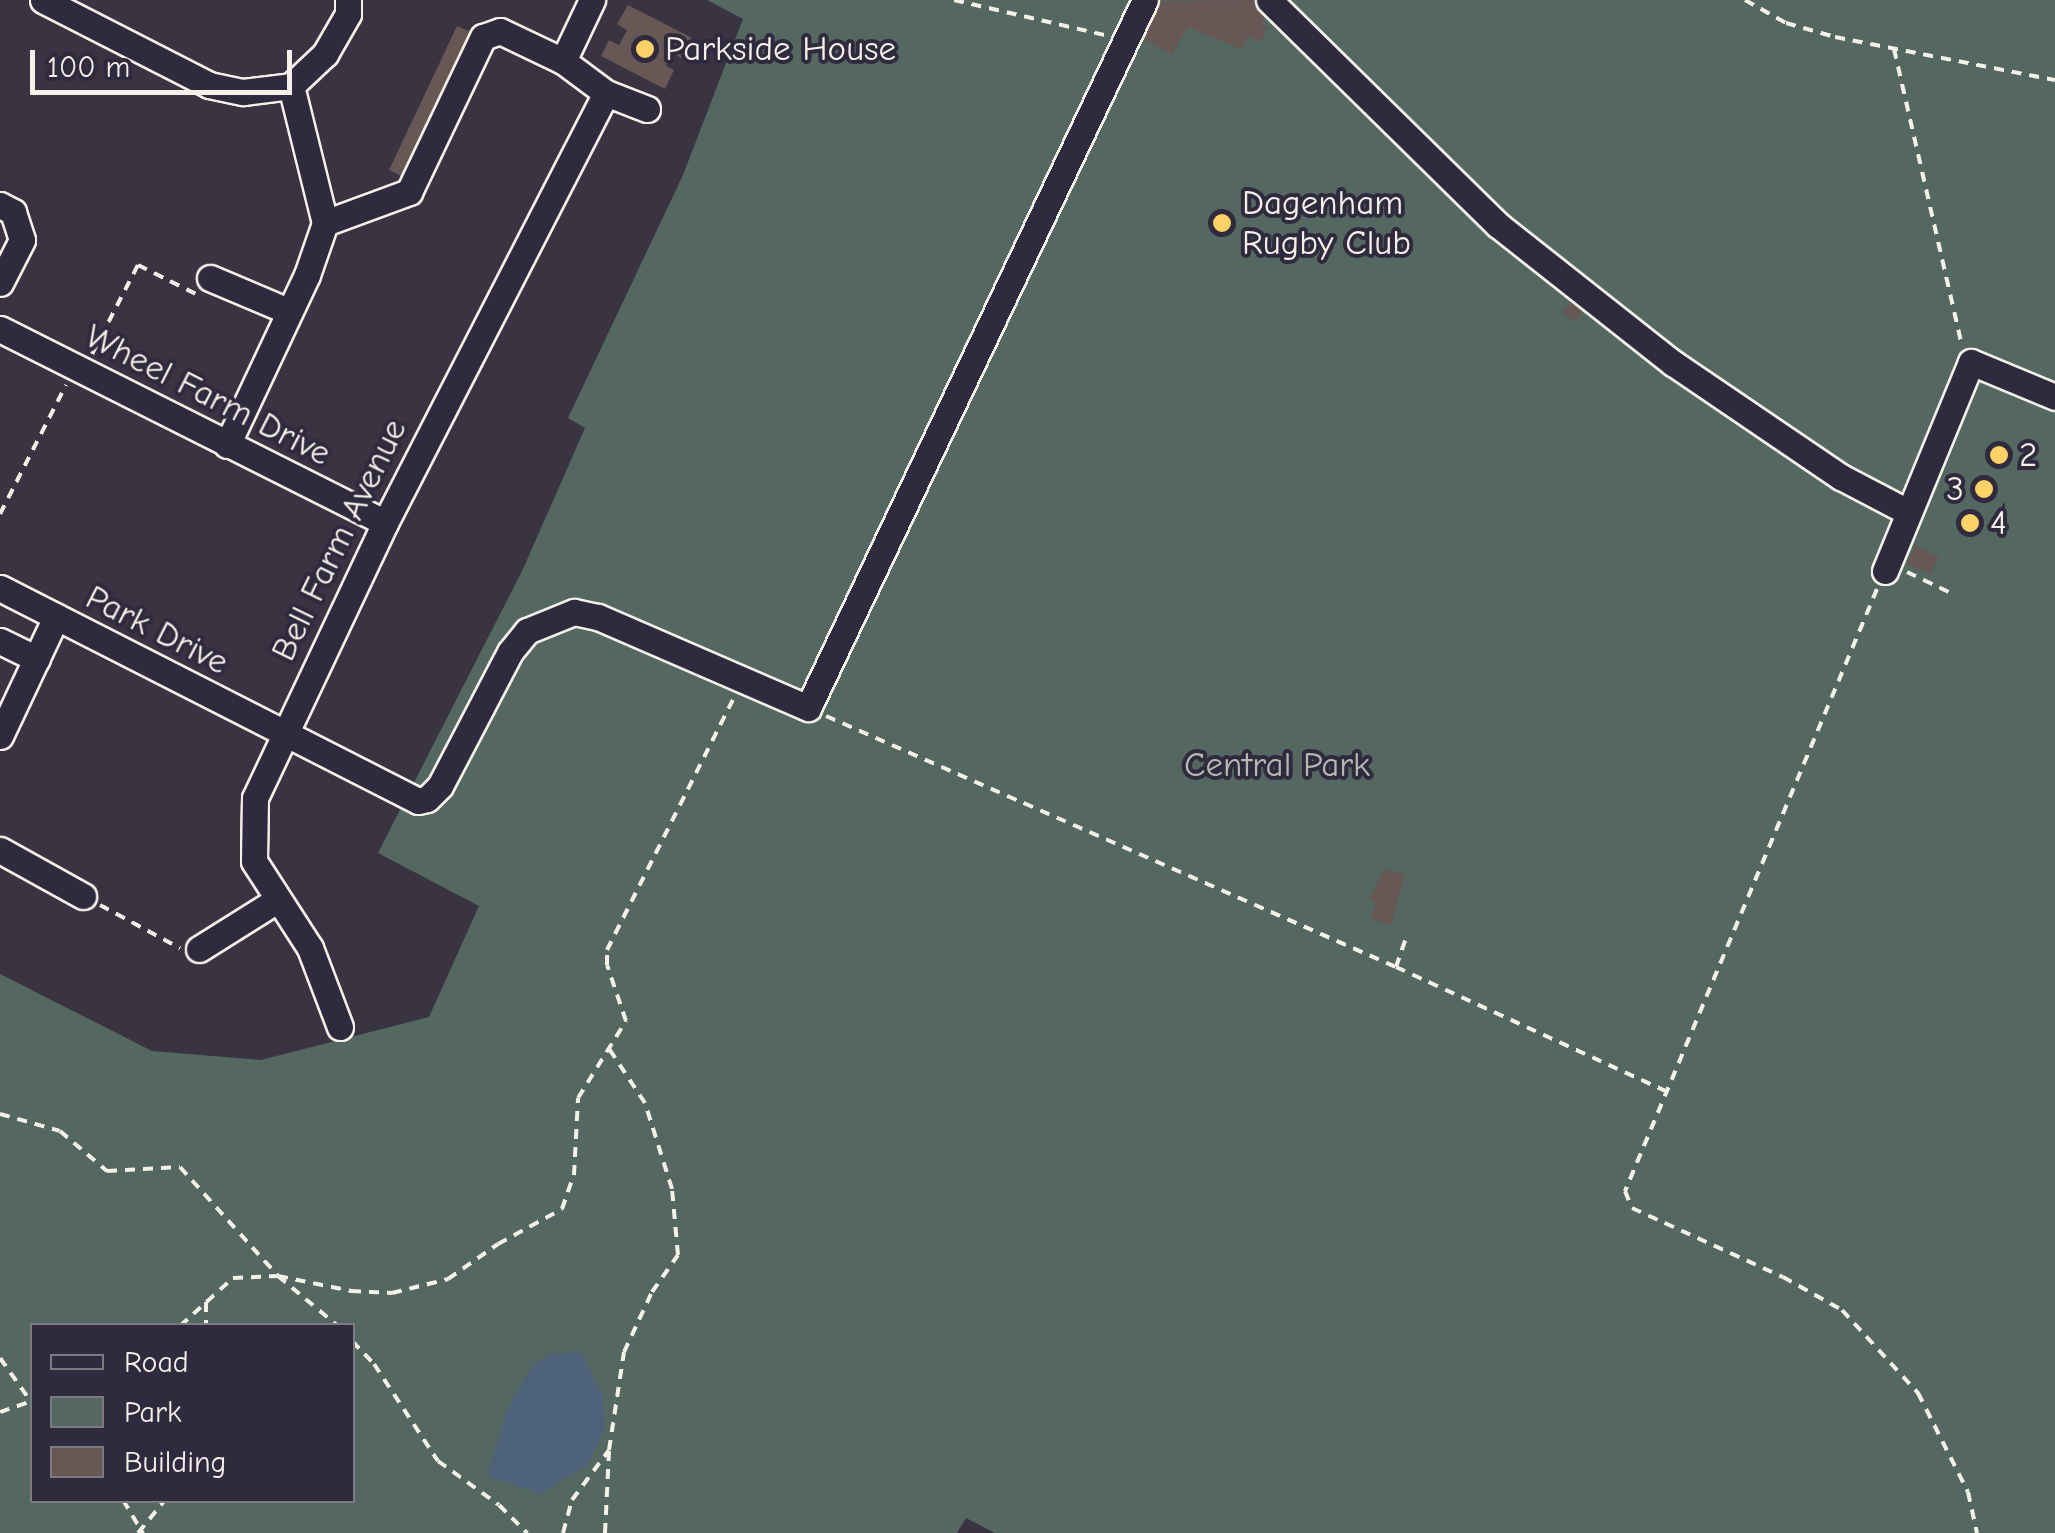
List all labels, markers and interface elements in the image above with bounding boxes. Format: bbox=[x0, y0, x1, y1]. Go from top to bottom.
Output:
place label: Parkside House bbox=[665, 28, 896, 70]
scale bar bbox=[35, 30, 298, 92]
marker: Parkside House bbox=[634, 38, 656, 60]
text: 100 m bbox=[47, 50, 130, 85]
place label: Dagenham Rugby Club bbox=[1242, 182, 1411, 264]
marker: Dagenham Rugby Club bbox=[1211, 212, 1233, 234]
street label: Wheel Farm Drive bbox=[78, 315, 338, 475]
street label: Bell Farm Avenue bbox=[262, 412, 416, 668]
place label: 2 bbox=[2019, 434, 2037, 476]
marker: 2 bbox=[1988, 444, 2010, 466]
place label: 3 bbox=[1946, 468, 1964, 510]
marker: 3 bbox=[1973, 478, 1995, 500]
place label: 4 bbox=[1990, 502, 2007, 544]
marker: 4 bbox=[1959, 512, 1981, 534]
street label: Park Drive bbox=[79, 576, 235, 684]
park label: Central Park bbox=[1184, 744, 1370, 786]
legend bbox=[30, 1323, 355, 1503]
text: Road bbox=[124, 1345, 189, 1380]
text: Park bbox=[124, 1395, 181, 1430]
text: Building bbox=[124, 1445, 227, 1480]

